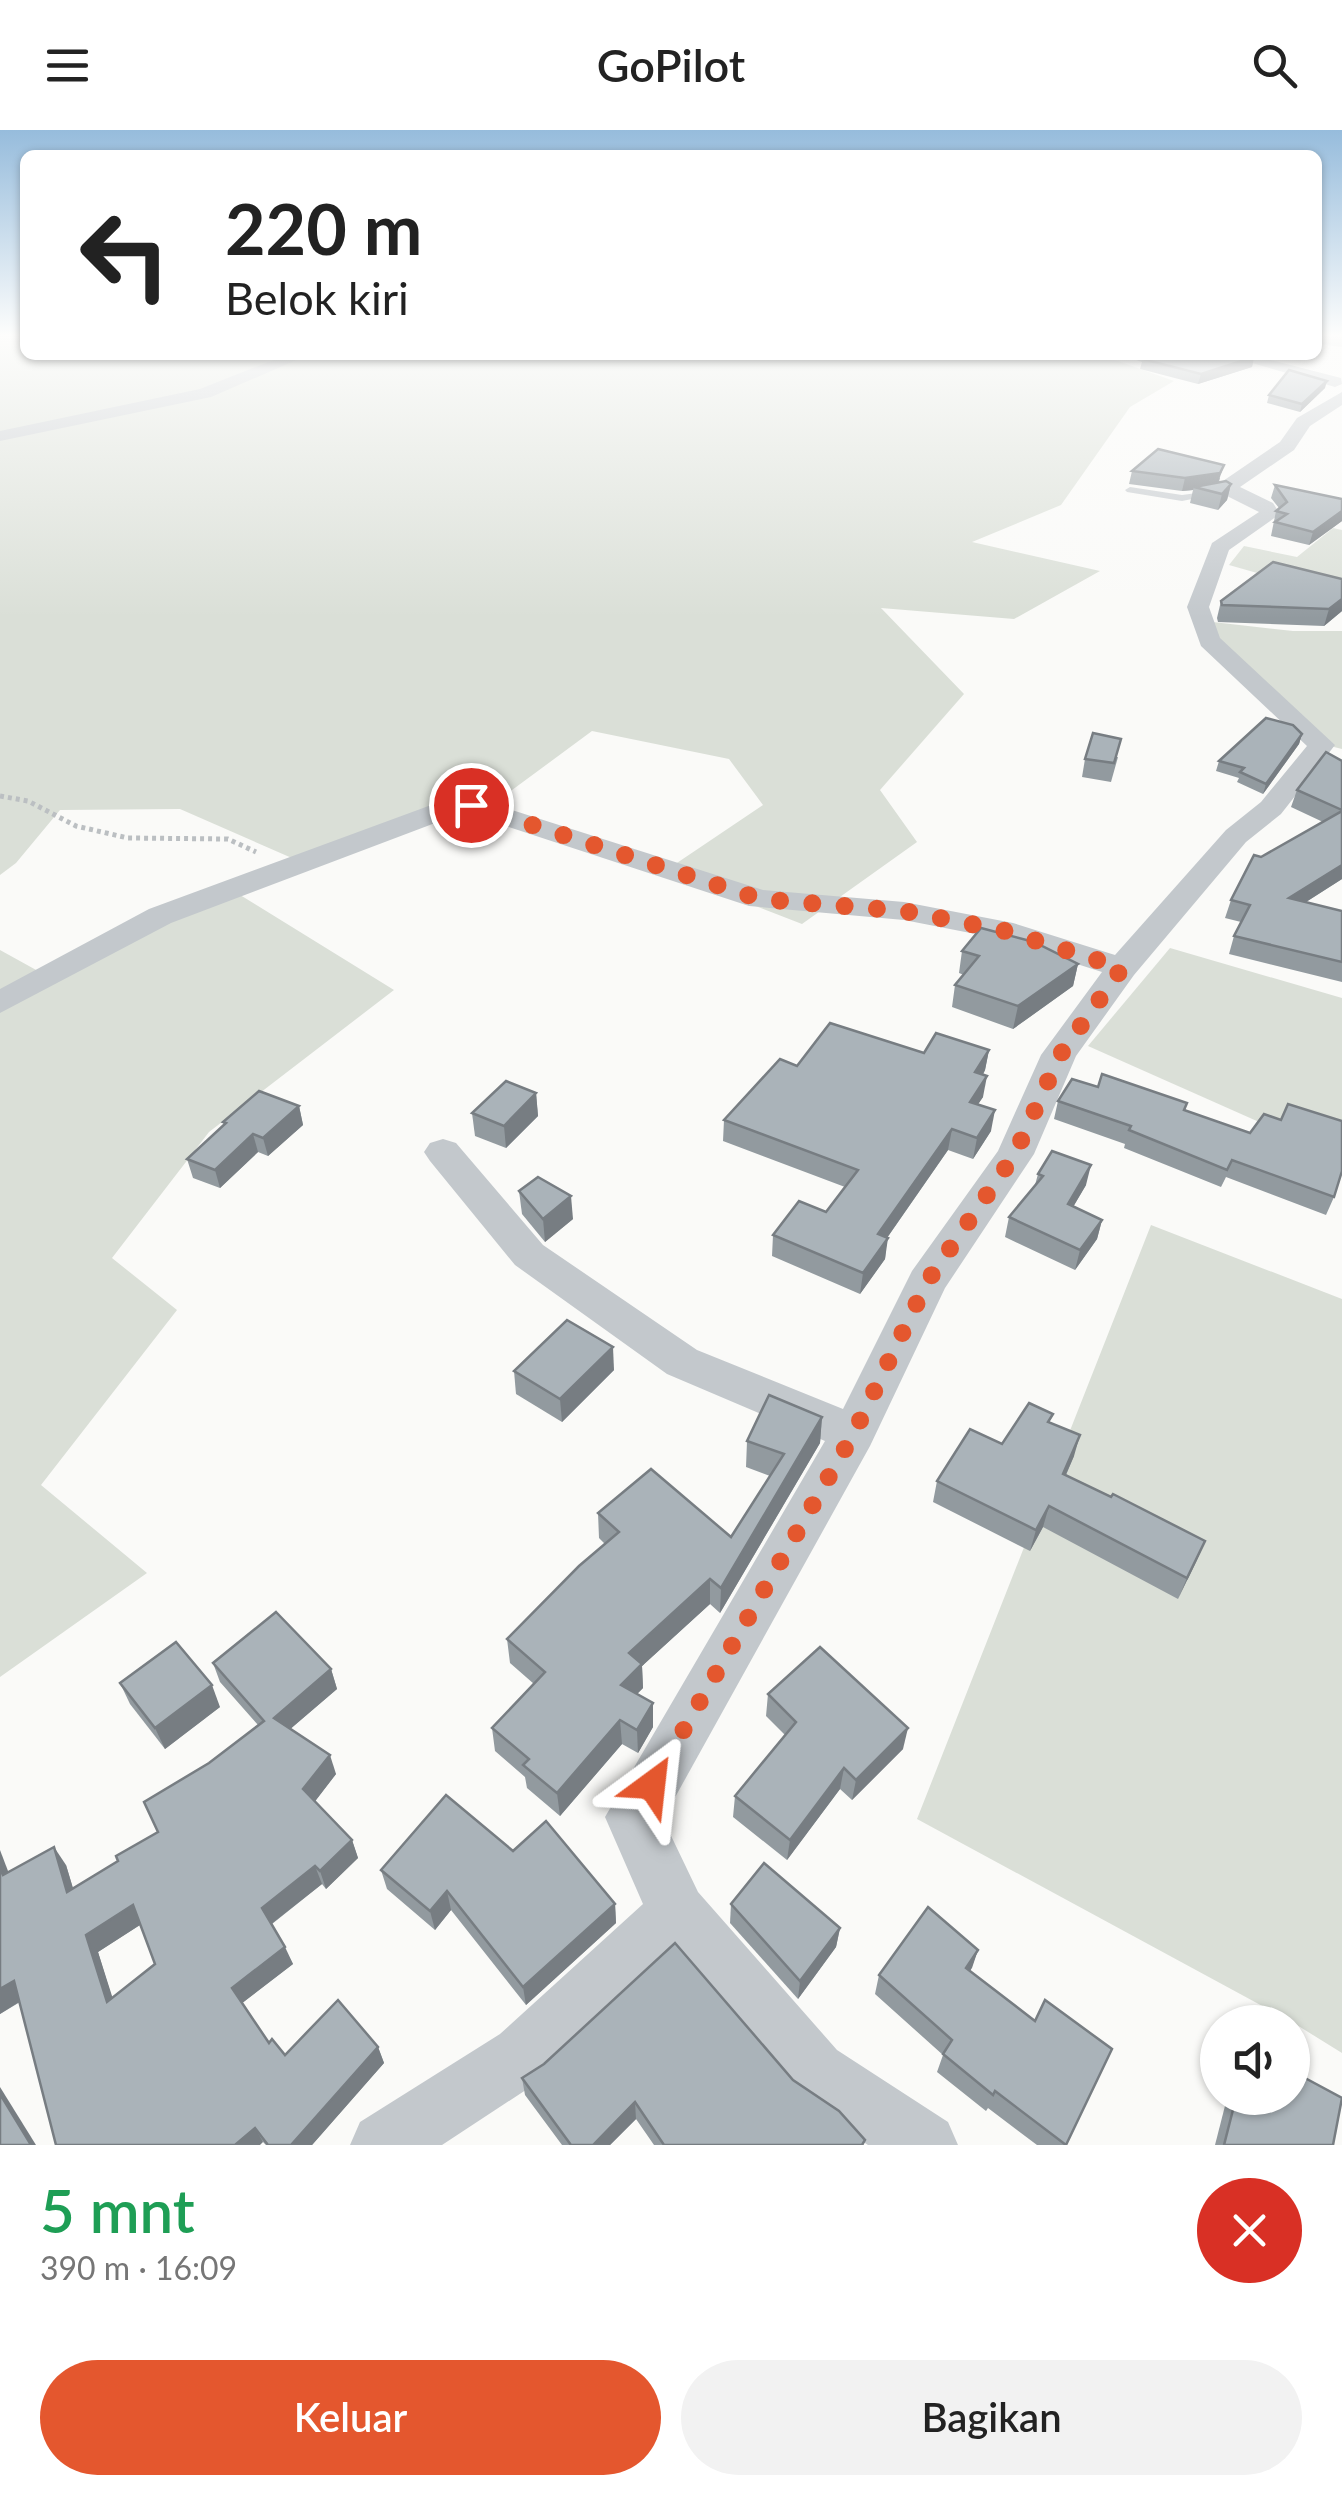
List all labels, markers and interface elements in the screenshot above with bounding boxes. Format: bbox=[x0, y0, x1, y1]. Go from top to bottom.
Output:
icon: menu bbox=[40, 38, 95, 93]
text: GoPilot bbox=[597, 38, 745, 92]
icon: search bbox=[1247, 38, 1302, 93]
text: 220 m bbox=[225, 186, 422, 270]
icon: left bbox=[60, 190, 190, 320]
text: Belok kiri bbox=[225, 271, 409, 325]
pin bbox=[429, 763, 514, 848]
icon: arrive bbox=[444, 778, 499, 833]
position arrow bbox=[600, 1733, 704, 1837]
map controls bbox=[1200, 2005, 1310, 2115]
button: sound bbox=[1200, 2005, 1310, 2115]
text: 5 mnt bbox=[40, 2174, 195, 2246]
button: close bbox=[1197, 2178, 1302, 2283]
text: 390 m · 16:09 bbox=[40, 2248, 237, 2287]
button: Keluar bbox=[40, 2360, 661, 2475]
button: Bagikan bbox=[681, 2360, 1302, 2475]

